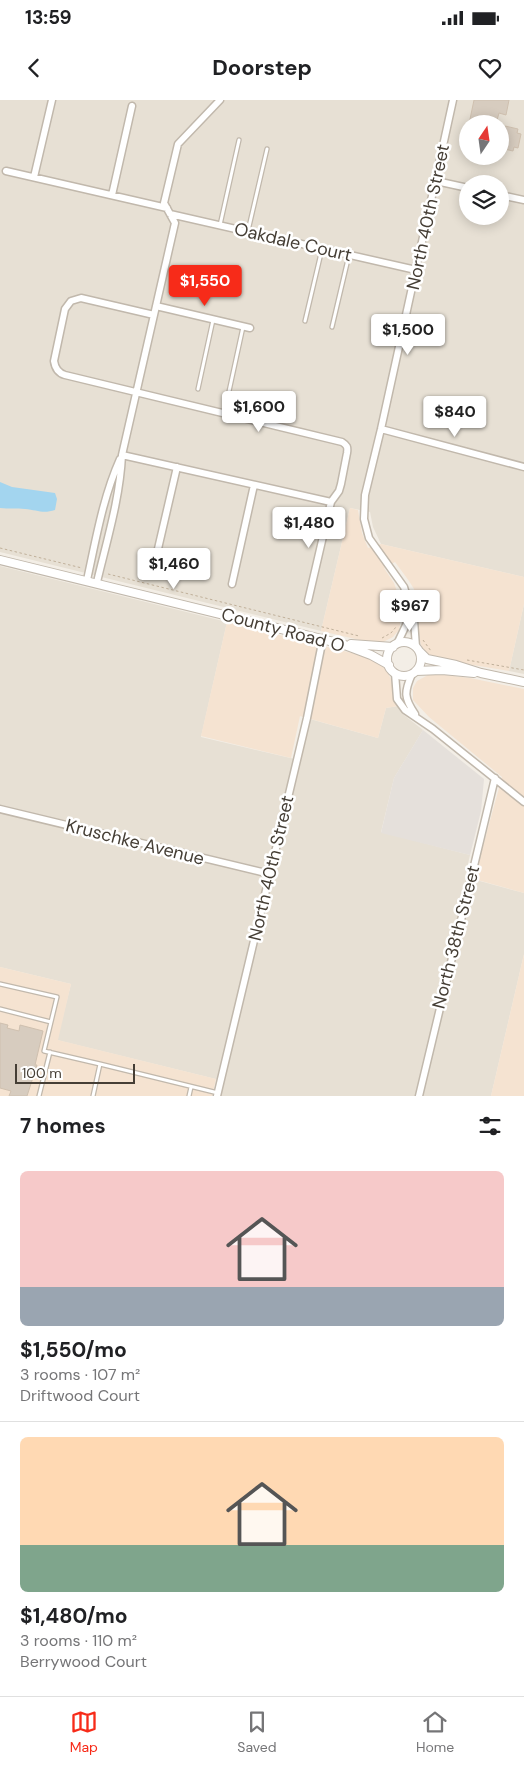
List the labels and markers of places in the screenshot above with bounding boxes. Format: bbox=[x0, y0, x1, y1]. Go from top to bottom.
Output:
pin: $1,550 bbox=[164, 264, 246, 307]
pin: $1,500 bbox=[367, 314, 449, 356]
pin: $1,600 bbox=[218, 390, 300, 433]
pin: $840 bbox=[425, 396, 485, 438]
pin: $1,480 bbox=[268, 506, 350, 549]
pin: $1,460 bbox=[133, 548, 215, 590]
pin: $967 bbox=[380, 590, 440, 632]

